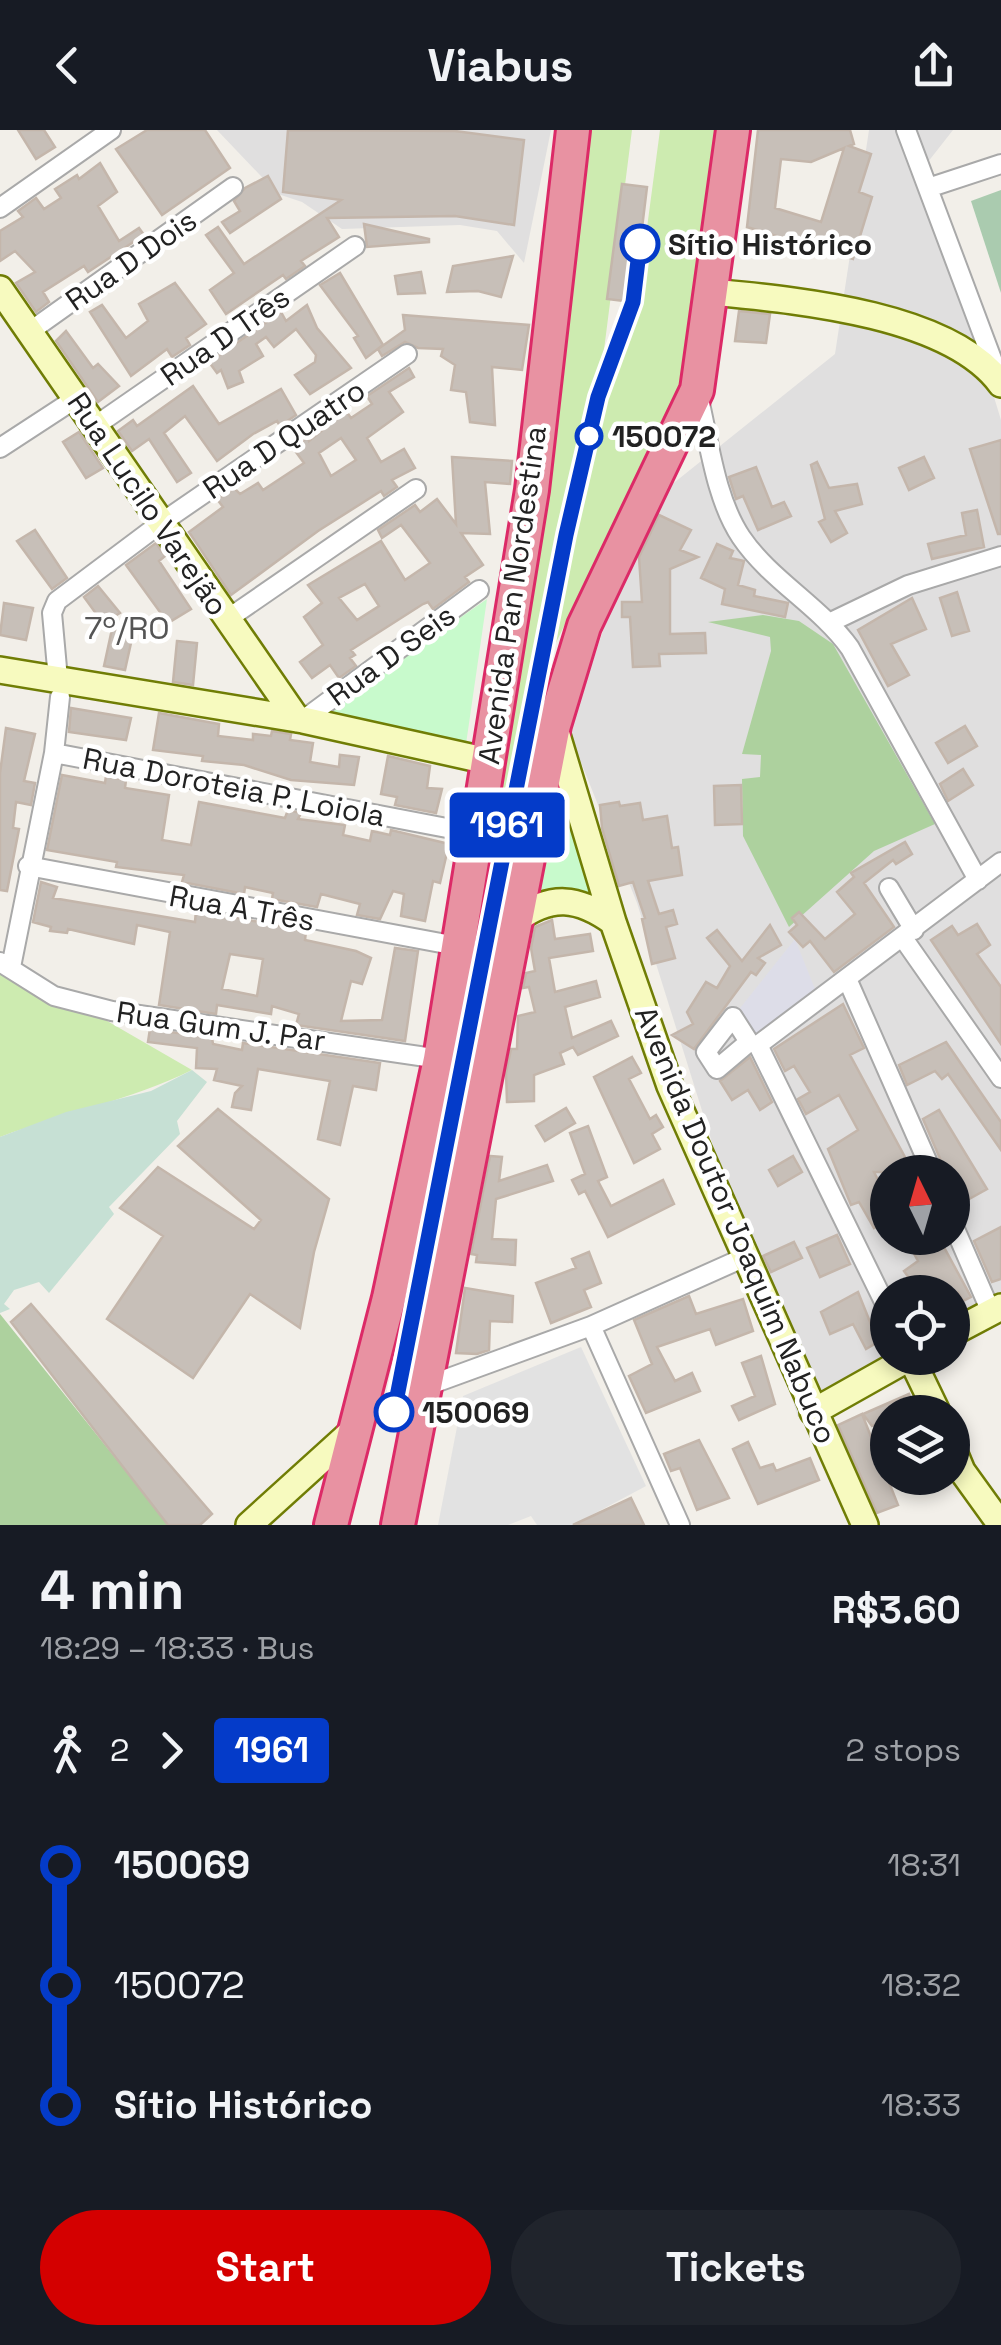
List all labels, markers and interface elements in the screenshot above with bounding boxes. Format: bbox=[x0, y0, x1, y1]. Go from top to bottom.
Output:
text: Viabus bbox=[428, 37, 573, 94]
icon: back bbox=[40, 38, 95, 93]
icon: share bbox=[906, 38, 961, 93]
street label: Rua D Dois bbox=[58, 201, 204, 319]
marker: Sítio Histórico bbox=[621, 225, 659, 263]
place label: Sítio Histórico bbox=[668, 225, 872, 264]
street label: Rua D Três bbox=[153, 277, 297, 395]
street label: Rua D Quatro bbox=[195, 370, 373, 508]
street label: Rua Lucilo Varejão bbox=[59, 385, 237, 623]
place label: 150072 bbox=[612, 417, 716, 456]
street label: Avenida Pan Nordestina bbox=[469, 423, 555, 767]
marker: 150072 bbox=[576, 423, 602, 449]
street label: Rua D Seis bbox=[319, 595, 463, 715]
district label: 7º/RO bbox=[84, 608, 170, 648]
street label: Rua Doroteia P. Loiola bbox=[80, 739, 388, 835]
line badge: 1961 bbox=[437, 792, 577, 858]
text: 1961 bbox=[470, 803, 544, 847]
street label: Rua A Três bbox=[166, 876, 318, 940]
street label: Rua Gum J. Par bbox=[114, 992, 328, 1060]
street label: Avenida Doutor Joaquim Nabuco bbox=[626, 1000, 846, 1450]
north arrow bbox=[870, 1155, 970, 1255]
map controls bbox=[870, 1155, 970, 1495]
button: locate bbox=[870, 1275, 970, 1375]
marker: 150069 bbox=[375, 1393, 413, 1431]
place label: 150069 bbox=[422, 1393, 530, 1432]
button: layers bbox=[870, 1395, 970, 1495]
text: 4 min bbox=[40, 1555, 184, 1625]
text: R$3.60 bbox=[832, 1586, 961, 1634]
text: 18:29 – 18:33 · Bus bbox=[40, 1628, 314, 1668]
icon: walk bbox=[40, 1723, 95, 1778]
icon: forward bbox=[144, 1723, 199, 1778]
text: 1961 bbox=[234, 1728, 309, 1772]
text: 2 bbox=[110, 1730, 129, 1770]
text: 2 stops bbox=[846, 1730, 961, 1770]
text: 150069 bbox=[114, 1841, 250, 1889]
text: 18:31 bbox=[887, 1845, 961, 1885]
text: 150072 bbox=[114, 1961, 245, 2009]
text: 18:32 bbox=[881, 1965, 961, 2005]
text: Sítio Histórico bbox=[114, 2081, 373, 2129]
text: 18:33 bbox=[881, 2085, 961, 2125]
button: Start bbox=[40, 2210, 491, 2325]
button: Tickets bbox=[511, 2210, 961, 2325]

